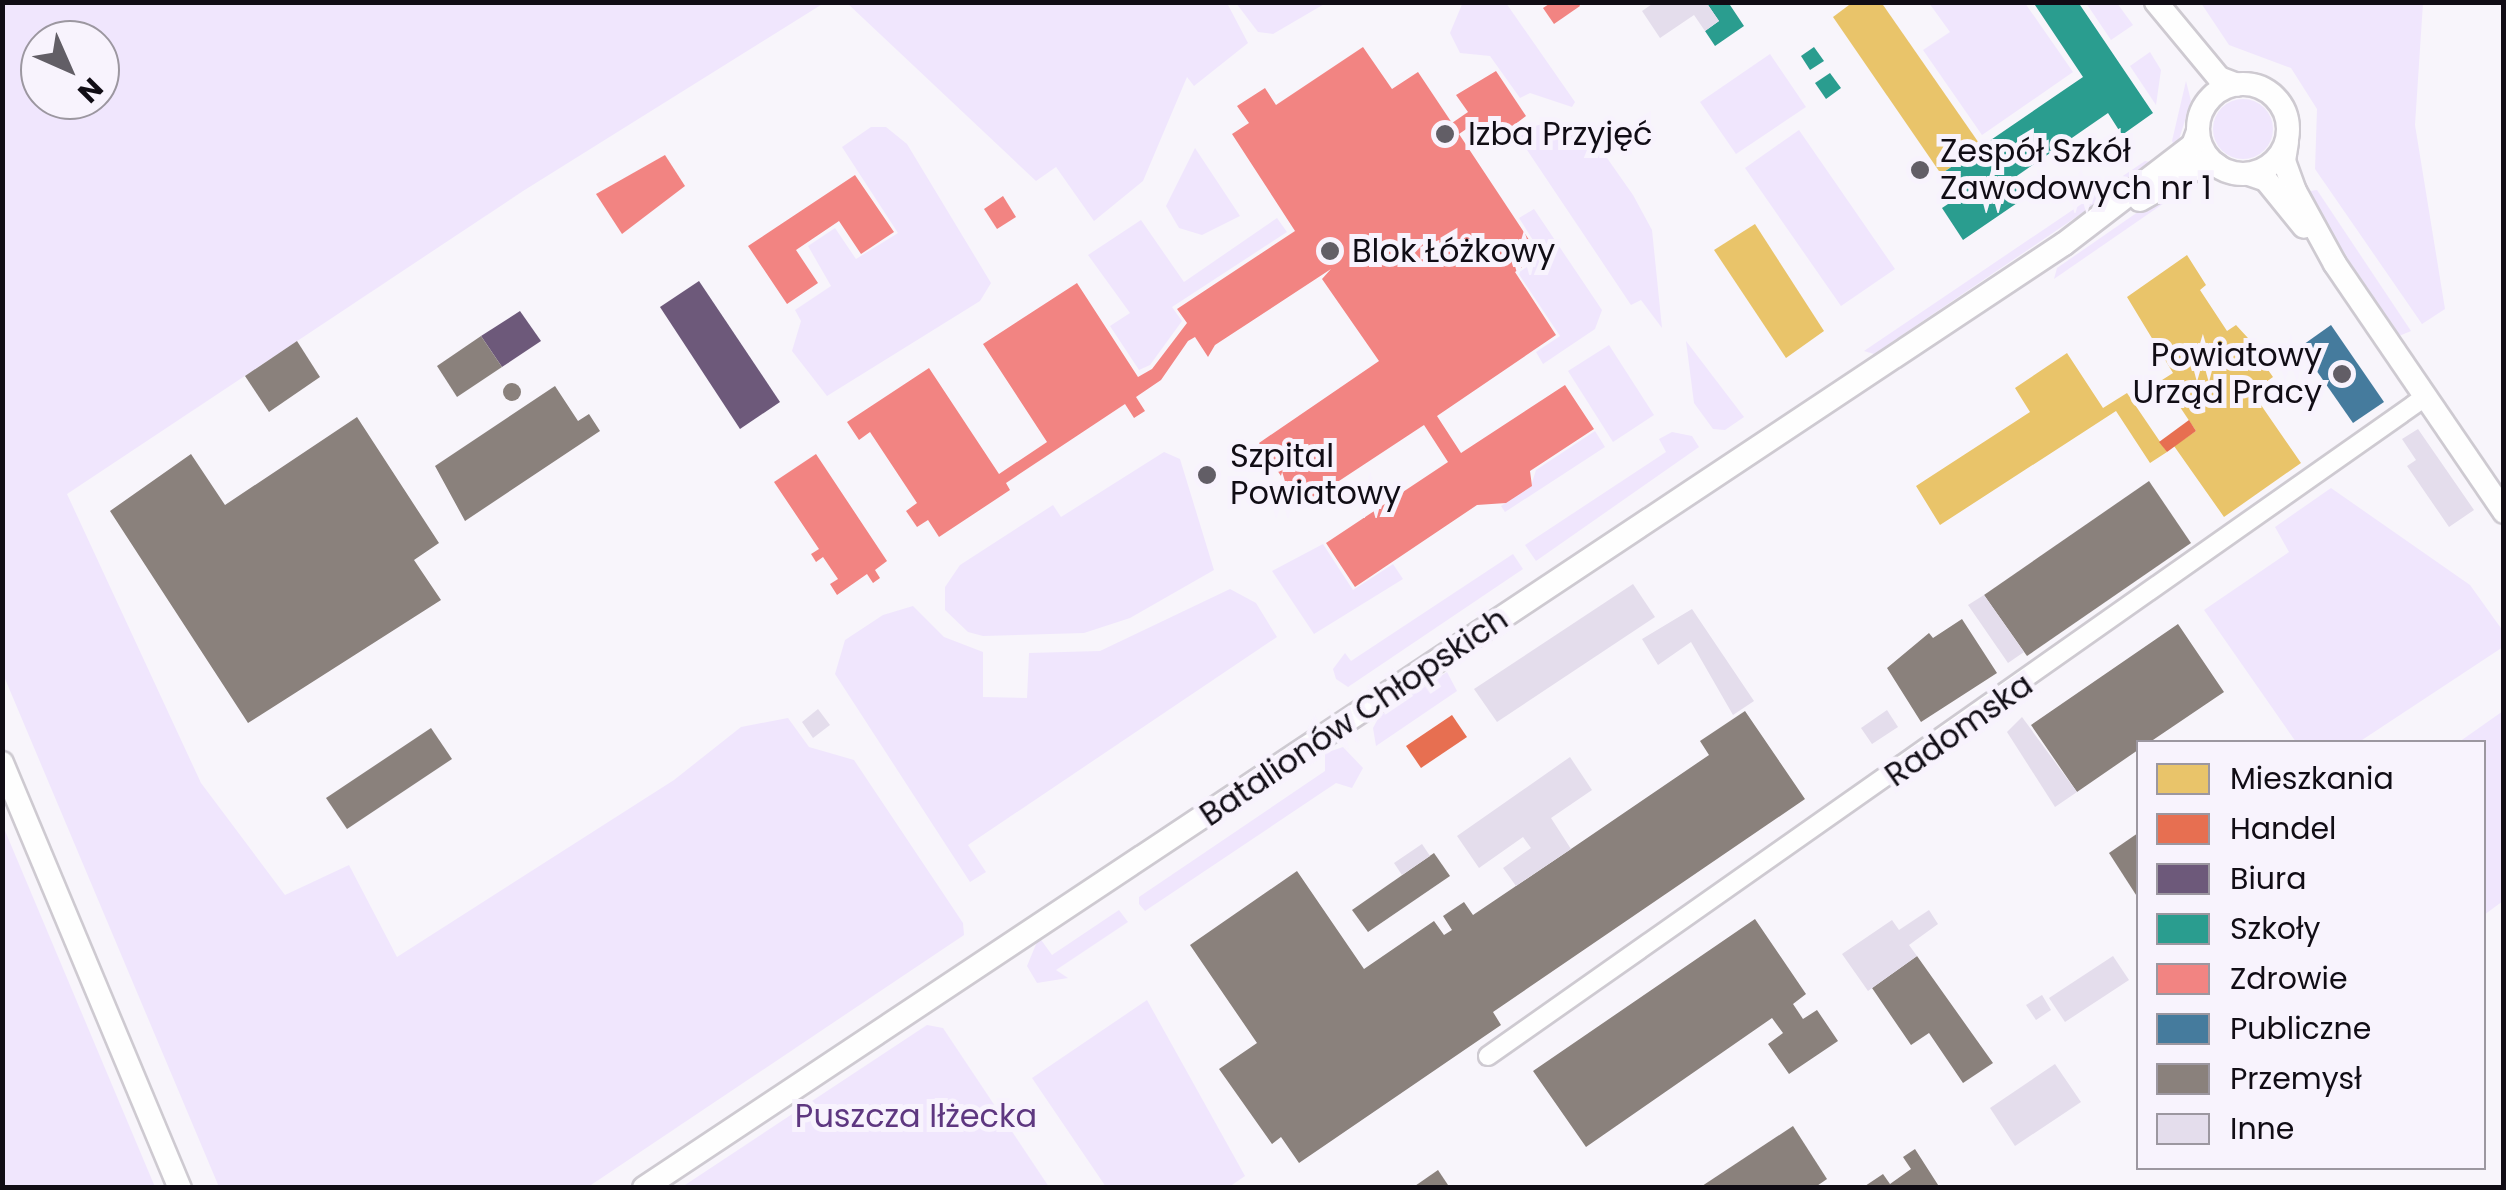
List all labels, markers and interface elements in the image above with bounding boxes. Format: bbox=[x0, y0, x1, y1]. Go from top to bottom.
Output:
north arrow bbox=[20, 20, 120, 120]
text: N bbox=[69, 69, 111, 111]
place label: Izba Przyjęć bbox=[1468, 115, 1652, 153]
marker: Izba Przyjęć bbox=[1432, 121, 1458, 147]
place label: Zespół Szkół Zawodowych nr 1 bbox=[1940, 133, 2212, 208]
marker: Zespół Szkół Zawodowych nr 1 bbox=[1909, 159, 1931, 181]
place label: Blok Łóżkowy bbox=[1352, 232, 1555, 270]
marker: Blok Łóżkowy bbox=[1317, 238, 1343, 264]
place label: Powiatowy Urząd Pracy bbox=[2133, 337, 2322, 412]
marker: Powiatowy Urząd Pracy bbox=[2331, 363, 2353, 385]
place label: Szpital Powiatowy bbox=[1230, 438, 1401, 513]
marker: Szpital Powiatowy bbox=[1194, 462, 1220, 488]
street label: Batalionów Chłopskich bbox=[1193, 600, 1515, 834]
street label: Radomska bbox=[1878, 665, 2040, 795]
legend bbox=[2136, 740, 2486, 1170]
text: Mieszkania bbox=[2230, 757, 2394, 800]
text: Handel bbox=[2230, 807, 2337, 850]
text: Biura bbox=[2230, 857, 2306, 900]
text: Szkoły bbox=[2230, 907, 2320, 950]
text: Zdrowie bbox=[2230, 957, 2347, 1000]
text: Publiczne bbox=[2230, 1007, 2371, 1050]
text: Przemysł bbox=[2230, 1057, 2362, 1100]
park label: Puszcza Iłżecka bbox=[795, 1097, 1037, 1135]
text: Inne bbox=[2230, 1107, 2294, 1150]

